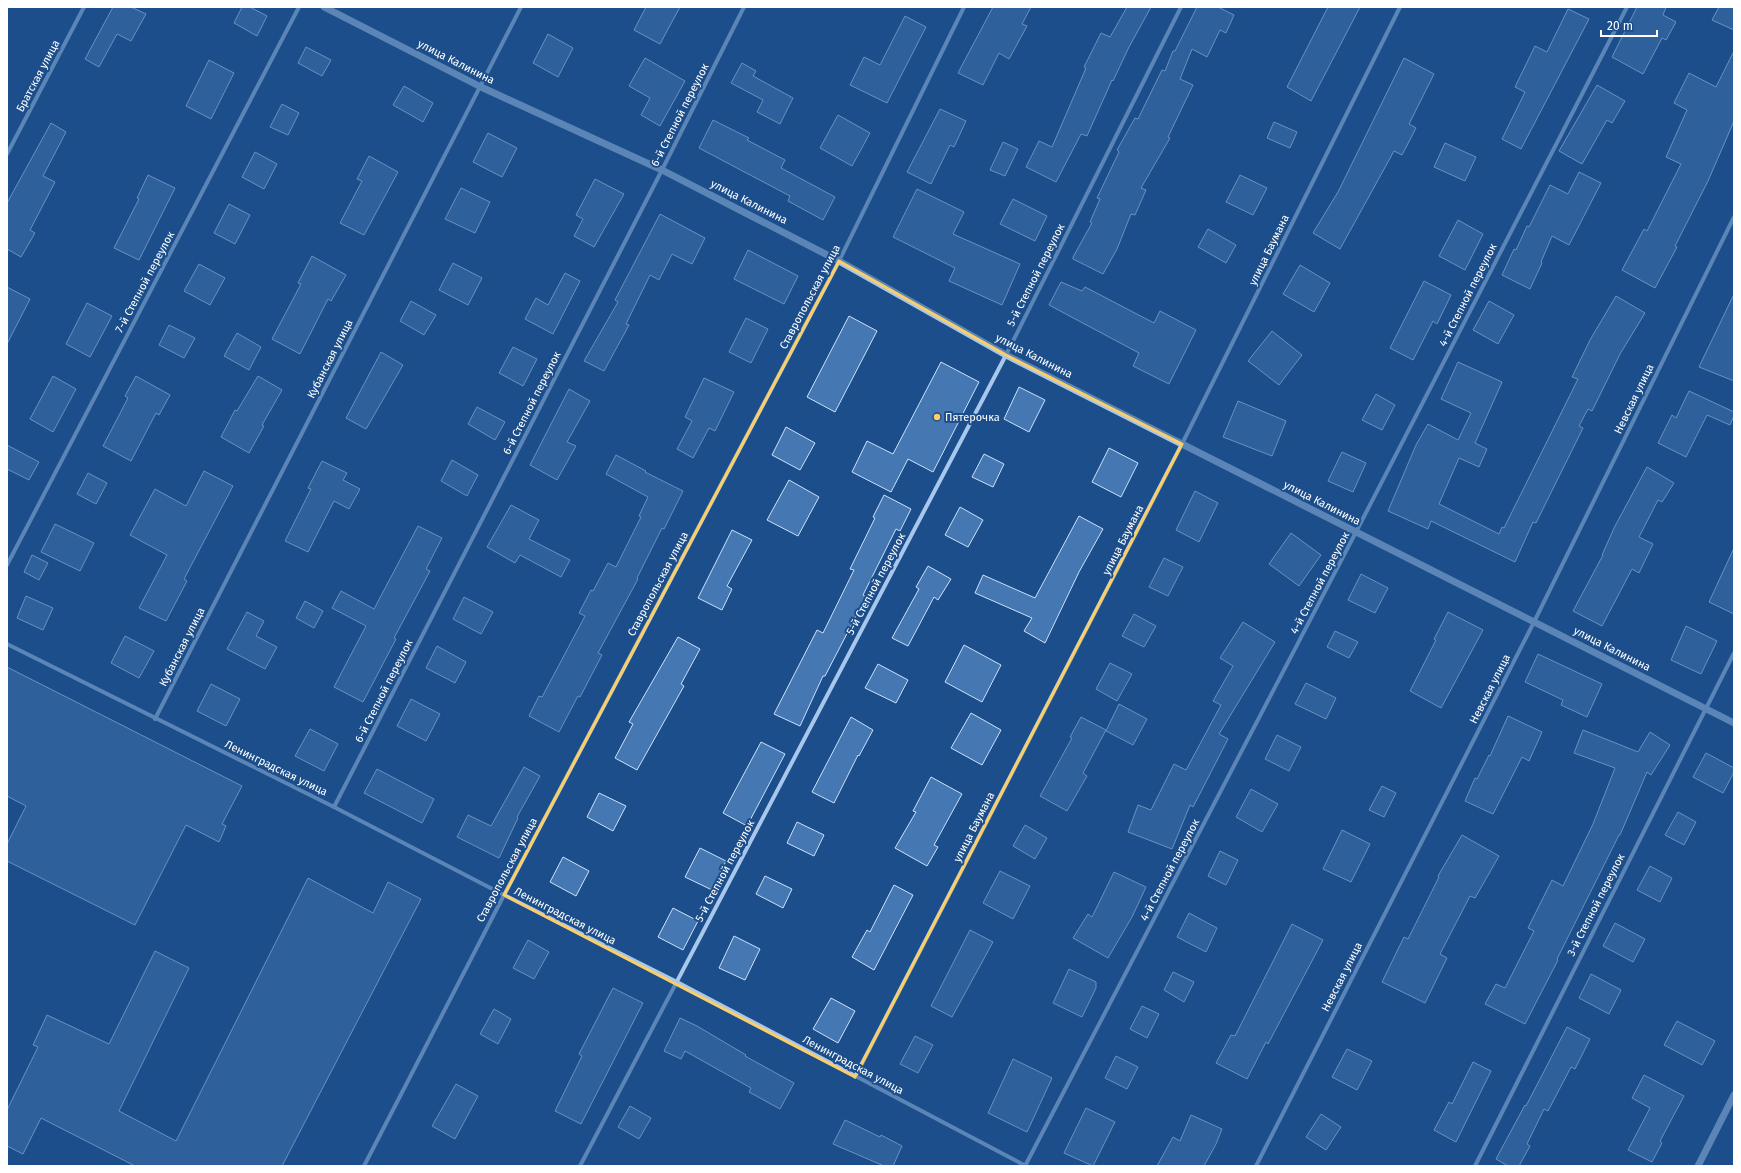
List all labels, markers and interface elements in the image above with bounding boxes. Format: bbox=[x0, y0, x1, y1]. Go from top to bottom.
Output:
scale bar bbox=[1601, 12, 1657, 38]
text: 20 m bbox=[1607, 19, 1633, 33]
street label: улица Калинина bbox=[415, 37, 497, 87]
street label: Братская улица bbox=[14, 38, 62, 114]
street label: 6-й Степной переулок bbox=[648, 61, 712, 169]
street label: улица Калинина bbox=[708, 177, 790, 227]
street label: улица Баумана bbox=[1246, 213, 1292, 287]
street label: 5-й Степной переулок bbox=[1004, 221, 1068, 328]
street label: 7-й Степной переулок bbox=[113, 229, 177, 335]
street label: 4-й Степной переулок bbox=[1436, 241, 1500, 349]
street label: Ставропольская улица bbox=[777, 243, 843, 351]
street label: Кубанская улица bbox=[304, 317, 356, 401]
street label: улица Калинина bbox=[993, 331, 1075, 381]
street label: 6-й Степной переулок bbox=[500, 349, 564, 457]
street label: Невская улица bbox=[1611, 362, 1657, 436]
place label: Пятерочка bbox=[945, 411, 1000, 424]
marker: Пятерочка bbox=[932, 412, 942, 422]
street label: улица Калинина bbox=[1281, 478, 1363, 528]
street label: улица Баумана bbox=[1100, 503, 1146, 577]
street label: 4-й Степной переулок bbox=[1288, 529, 1353, 636]
street label: Ставропольская улица bbox=[625, 530, 691, 638]
street label: 5-й Степной переулок bbox=[844, 531, 909, 637]
street label: Кубанская улица bbox=[156, 605, 208, 689]
street label: улица Калинина bbox=[1571, 624, 1653, 674]
street label: 6-й Степной переулок bbox=[352, 637, 416, 745]
street label: Невская улица bbox=[1467, 652, 1513, 726]
street label: Ленинградская улица bbox=[223, 737, 329, 799]
street label: улица Баумана bbox=[951, 790, 997, 864]
street label: Ставропольская улица bbox=[474, 816, 540, 924]
street label: 4-й Степной переулок bbox=[1138, 816, 1203, 923]
street label: 5-й Степной переулок bbox=[693, 818, 758, 924]
street label: 3-й Степной переулок bbox=[1564, 851, 1628, 958]
street label: Ленинградская улица bbox=[512, 885, 618, 947]
street label: Невская улица bbox=[1319, 940, 1365, 1014]
street label: Ленинградская улица bbox=[800, 1033, 906, 1097]

